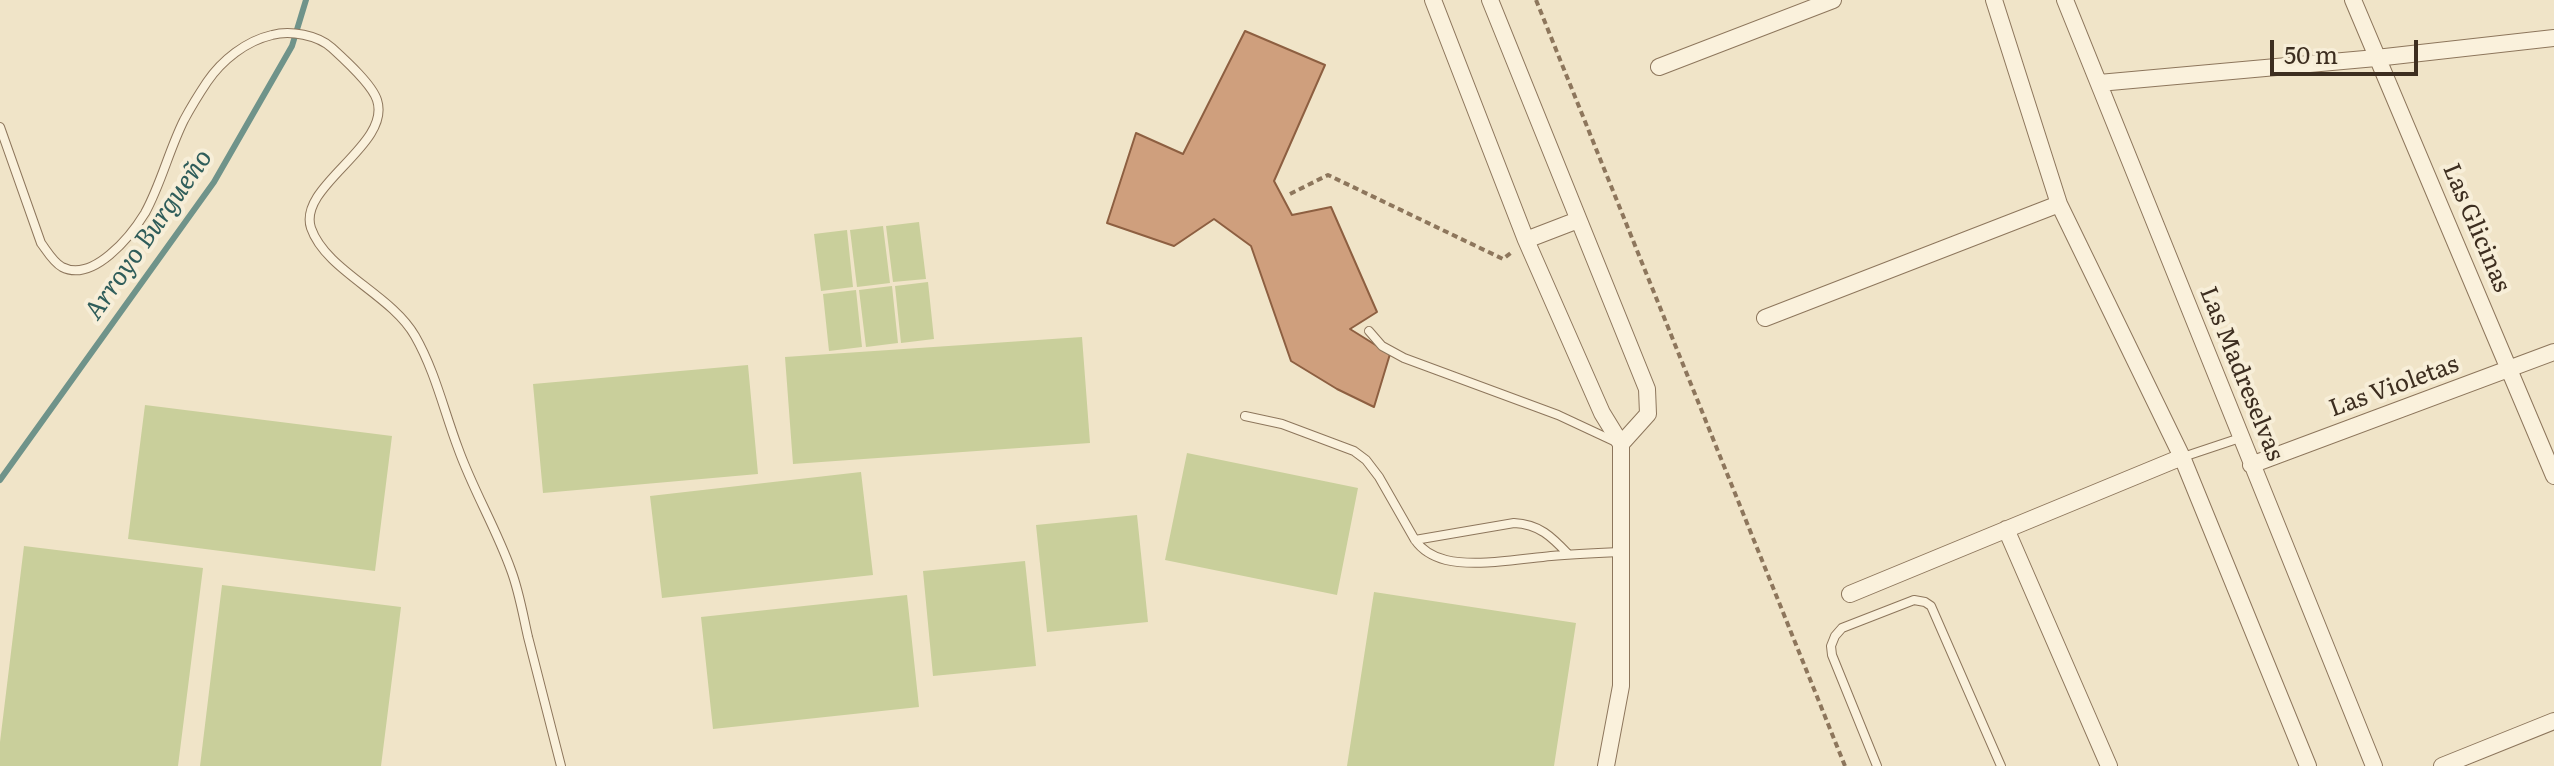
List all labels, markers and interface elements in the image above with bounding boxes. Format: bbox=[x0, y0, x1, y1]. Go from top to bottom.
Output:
scale bar bbox=[2274, 24, 2422, 74]
text: 50 m bbox=[2284, 36, 2338, 71]
water label: Arroyo Burgueño bbox=[79, 144, 219, 326]
street label: Las Glicinas bbox=[2436, 159, 2516, 297]
street label: Las Madreselvas bbox=[2193, 283, 2289, 465]
street label: Las Violetas bbox=[2325, 350, 2463, 424]

